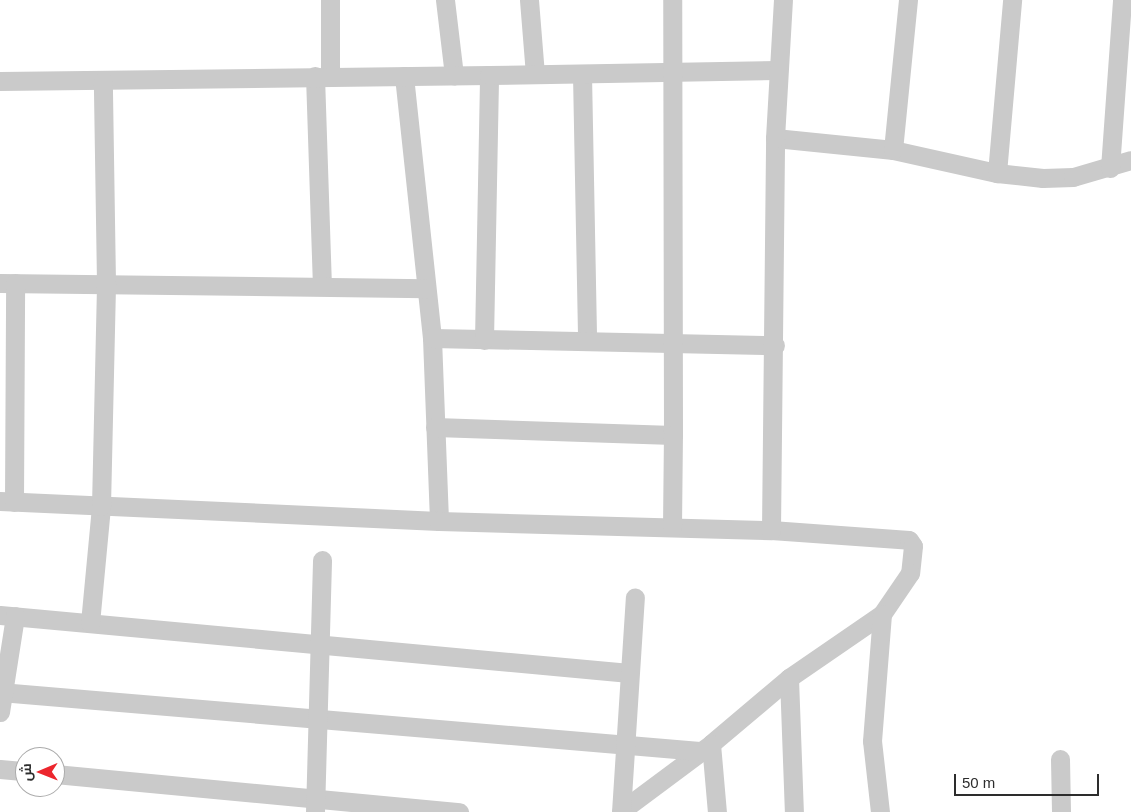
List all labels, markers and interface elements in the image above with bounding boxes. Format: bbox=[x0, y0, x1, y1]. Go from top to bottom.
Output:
north arrow bbox=[15, 747, 65, 797]
text: ش bbox=[18, 763, 34, 781]
scale bar bbox=[956, 764, 1101, 796]
text: 50 m bbox=[962, 774, 995, 791]

